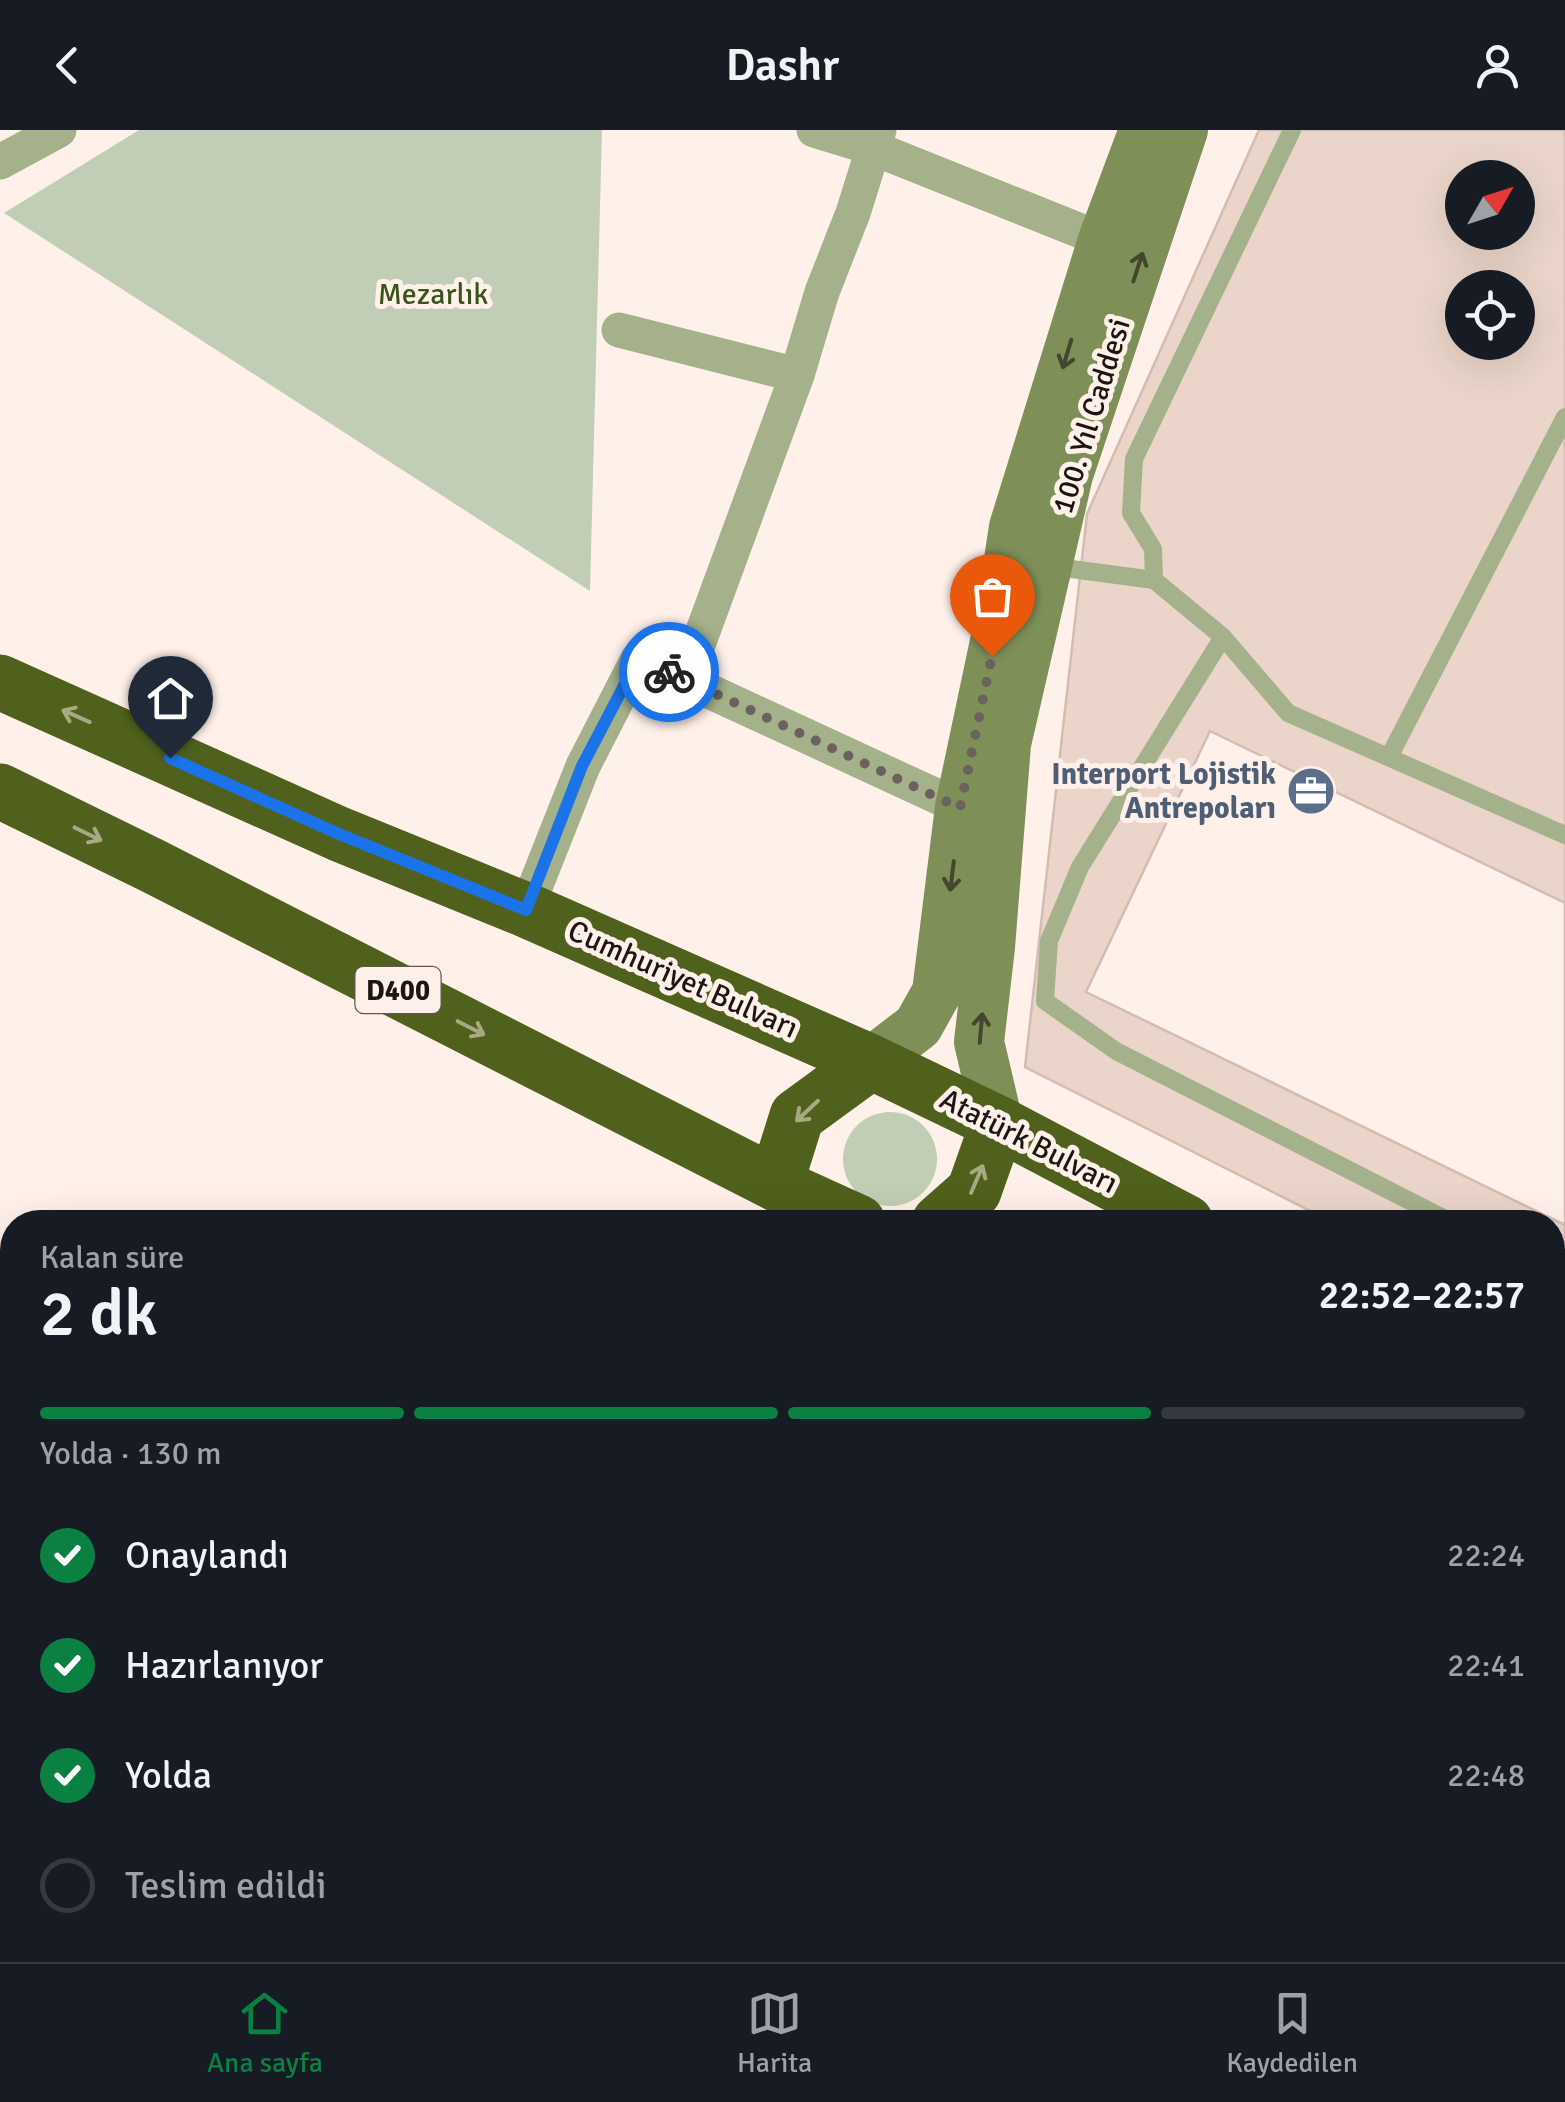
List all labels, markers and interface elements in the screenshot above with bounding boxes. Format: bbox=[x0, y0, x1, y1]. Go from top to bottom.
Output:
icon: back bbox=[40, 38, 95, 93]
text: Dashr bbox=[726, 38, 839, 93]
icon: person bbox=[1470, 38, 1525, 93]
north arrow bbox=[1445, 160, 1535, 250]
map controls bbox=[1445, 160, 1535, 360]
one-way arrow bbox=[1130, 252, 1148, 284]
button: locate bbox=[1445, 270, 1535, 360]
park label: Mezarlık bbox=[378, 276, 488, 313]
street label: 100. Yıl Caddesi bbox=[1044, 314, 1139, 518]
one-way arrow bbox=[1057, 338, 1075, 370]
pin bbox=[950, 554, 1035, 657]
icon: bag bbox=[965, 569, 1020, 624]
courier bbox=[619, 622, 719, 722]
icon: bike bbox=[642, 645, 697, 700]
pin bbox=[128, 656, 213, 759]
icon: home bbox=[143, 671, 198, 726]
one-way arrow bbox=[61, 706, 92, 724]
place label: Interport Lojistik Antrepoları bbox=[1051, 756, 1276, 827]
office icon: Interport Lojistik Antrepoları bbox=[1285, 765, 1337, 817]
one-way arrow bbox=[72, 825, 102, 844]
one-way arrow bbox=[942, 859, 960, 891]
street label: Cumhuriyet Bulvarı bbox=[562, 912, 804, 1047]
road number: D400 bbox=[356, 967, 440, 1013]
one-way arrow bbox=[972, 1012, 991, 1044]
one-way arrow bbox=[456, 1019, 486, 1038]
street label: Atatürk Bulvarı bbox=[934, 1081, 1124, 1202]
one-way arrow bbox=[795, 1099, 821, 1122]
one-way arrow bbox=[970, 1164, 988, 1194]
text: Kalan süre bbox=[40, 1238, 184, 1277]
text: 22:52–22:57 bbox=[1319, 1272, 1525, 1319]
text: 2 dk bbox=[40, 1274, 157, 1354]
text: Yolda · 130 m bbox=[40, 1434, 221, 1473]
icon: check bbox=[40, 1528, 95, 1583]
text: Onaylandı bbox=[125, 1532, 289, 1579]
text: 22:24 bbox=[1447, 1536, 1525, 1575]
icon: check bbox=[40, 1638, 95, 1693]
text: Hazırlanıyor bbox=[125, 1642, 323, 1689]
text: 22:41 bbox=[1447, 1646, 1525, 1685]
icon: check bbox=[40, 1748, 95, 1803]
text: Yolda bbox=[125, 1752, 212, 1799]
text: 22:48 bbox=[1447, 1756, 1525, 1795]
text: Teslim edildi bbox=[125, 1862, 327, 1909]
tab: Ana sayfa bbox=[207, 1986, 323, 2080]
tab: Harita bbox=[737, 1986, 812, 2080]
tab: Kaydedilen bbox=[1226, 1986, 1358, 2080]

